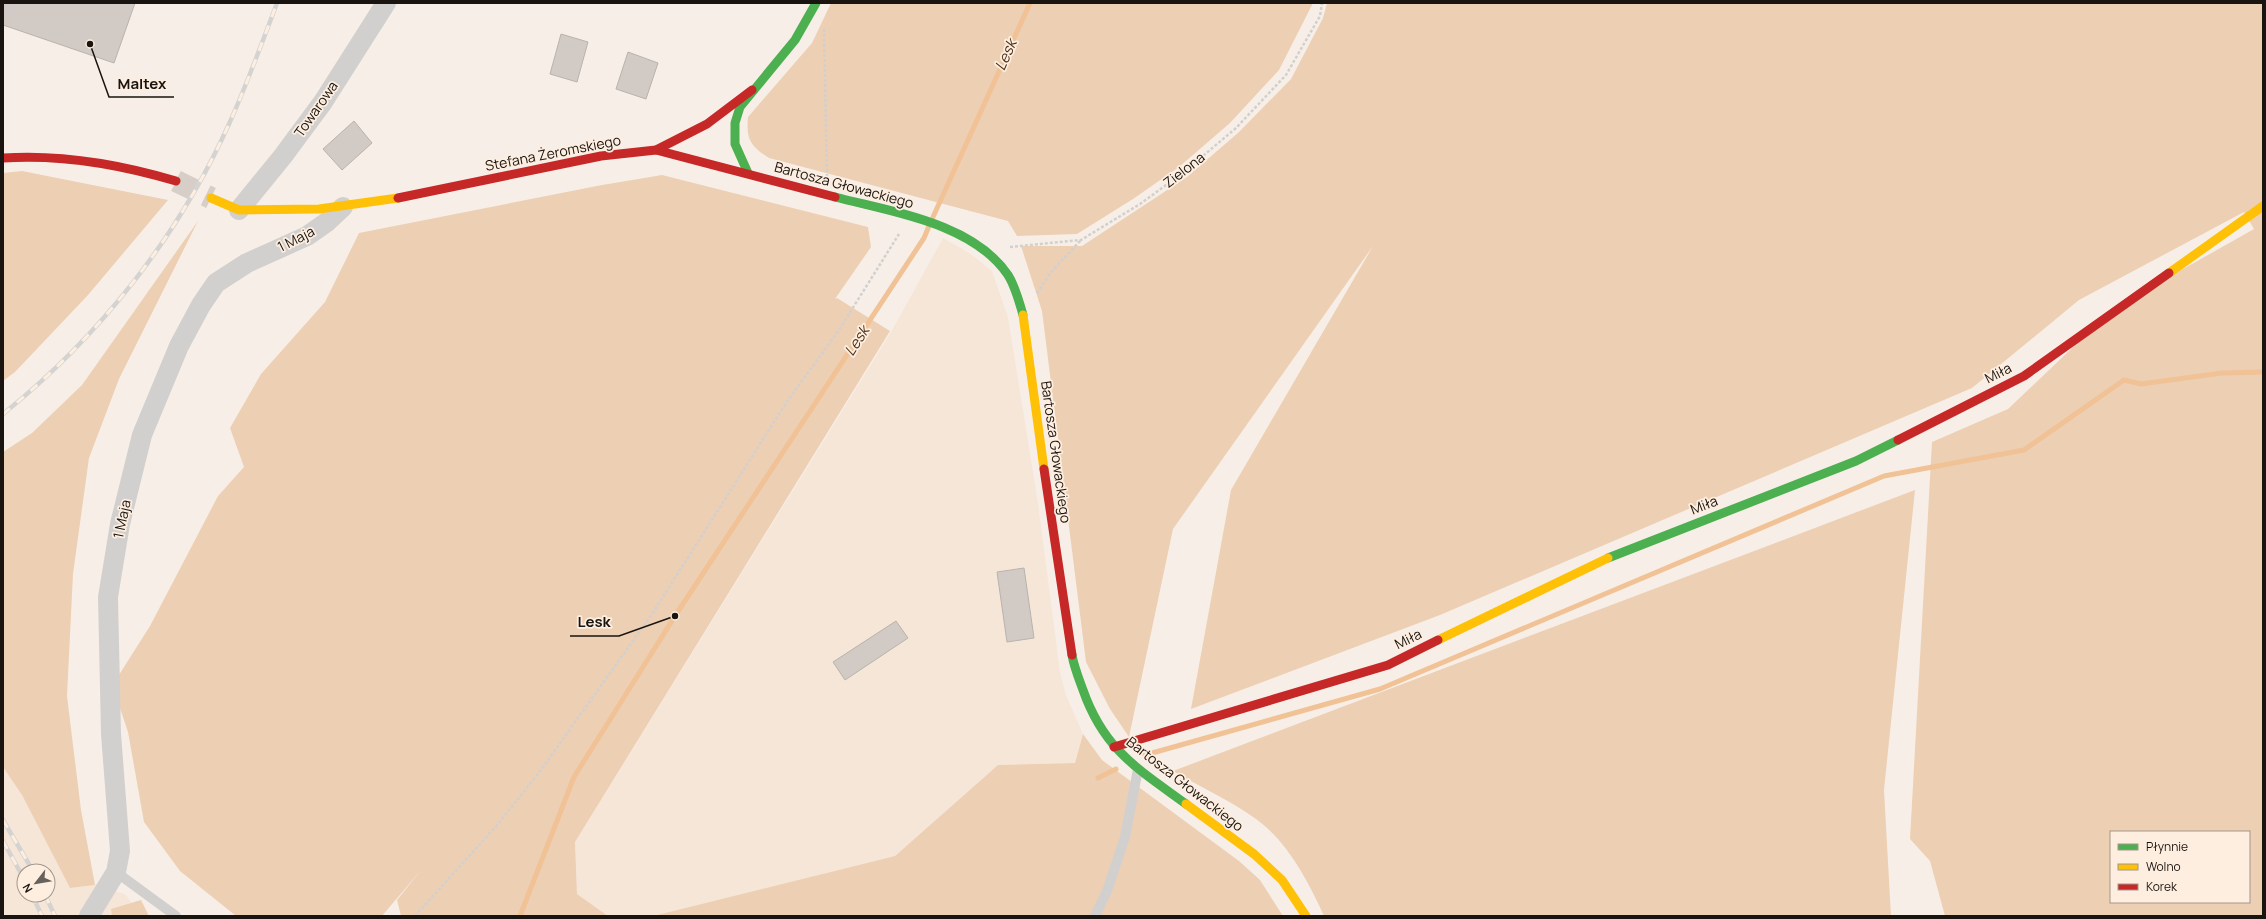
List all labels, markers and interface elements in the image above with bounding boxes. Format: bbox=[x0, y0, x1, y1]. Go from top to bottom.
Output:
water label: Lesk bbox=[989, 34, 1023, 74]
callout: Maltex bbox=[109, 70, 174, 97]
text: Maltex bbox=[118, 73, 167, 94]
street label: Towarowa bbox=[289, 77, 342, 141]
street label: Stefana Żeromskiego bbox=[483, 130, 622, 175]
street label: Zielona bbox=[1159, 147, 1208, 192]
street label: Bartosza Głowackiego bbox=[772, 157, 916, 212]
street label: 1 Maja bbox=[274, 221, 318, 256]
water label: Lesk bbox=[839, 320, 875, 360]
street label: Miła bbox=[1981, 358, 2014, 387]
street label: Bartosza Głowackiego bbox=[1037, 380, 1076, 524]
street label: Miła bbox=[1687, 491, 1720, 518]
street label: 1 Maja bbox=[108, 498, 135, 540]
callout: Lesk bbox=[570, 609, 619, 636]
text: Lesk bbox=[577, 611, 612, 632]
street label: Miła bbox=[1391, 624, 1424, 653]
street label: Bartosza Głowackiego bbox=[1123, 732, 1248, 835]
legend bbox=[2110, 831, 2250, 903]
text: Płynnie bbox=[2146, 838, 2188, 855]
text: Wolno bbox=[2146, 858, 2181, 875]
north arrow bbox=[16, 863, 56, 903]
text: Korek bbox=[2146, 878, 2178, 895]
text: N bbox=[18, 881, 35, 896]

